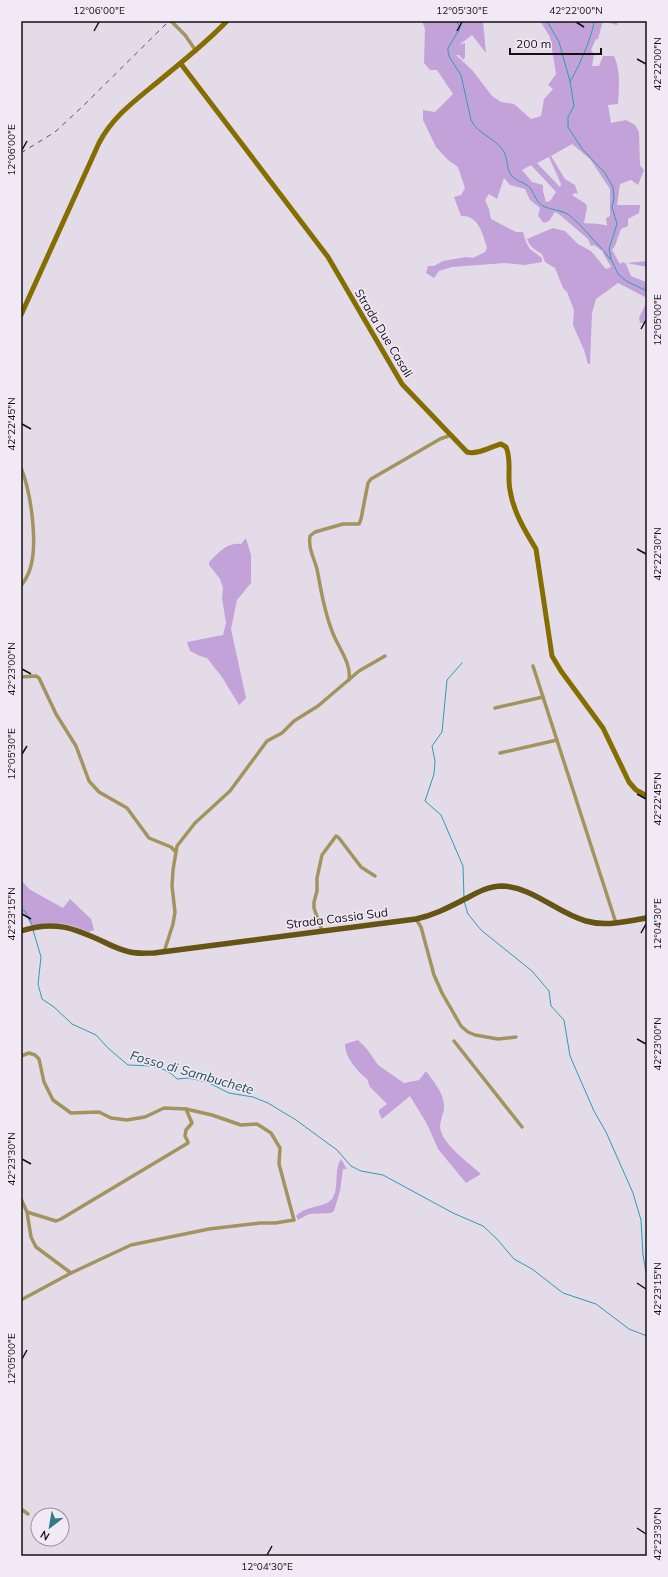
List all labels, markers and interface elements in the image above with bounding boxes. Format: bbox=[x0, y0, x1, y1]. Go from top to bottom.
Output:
text: 12°06'00"E bbox=[73, 4, 125, 17]
text: 12°05'30"E bbox=[436, 4, 488, 17]
text: 42°22'00"N bbox=[549, 4, 603, 17]
scale bar bbox=[510, 30, 601, 56]
text: 200 m bbox=[516, 36, 551, 51]
text: 42°22'00"N bbox=[651, 37, 664, 91]
text: 12°06'00"E bbox=[5, 124, 18, 176]
street label: Strada Due Casali bbox=[352, 286, 416, 380]
text: 12°05'00"E bbox=[651, 294, 664, 346]
text: 42°22'45"N bbox=[5, 397, 18, 451]
text: 42°22'30"N bbox=[651, 527, 664, 581]
text: 42°23'00"N bbox=[5, 642, 18, 696]
text: 12°05'30"E bbox=[5, 728, 18, 780]
text: 42°22'45"N bbox=[651, 772, 664, 826]
text: 42°23'15"N bbox=[5, 887, 18, 941]
text: 12°04'30"E bbox=[651, 898, 664, 950]
street label: Strada Cassia Sud bbox=[285, 904, 389, 932]
text: 42°23'00"N bbox=[651, 1017, 664, 1071]
water label: Fosso di Sambuchete bbox=[128, 1047, 256, 1097]
text: 42°23'30"N bbox=[5, 1132, 18, 1186]
text: 42°23'15"N bbox=[651, 1262, 664, 1316]
text: 12°05'00"E bbox=[5, 1333, 18, 1385]
north arrow bbox=[30, 1507, 70, 1547]
text: 42°23'30"N bbox=[651, 1507, 664, 1561]
text: N bbox=[38, 1527, 52, 1544]
text: 12°04'30"E bbox=[241, 1560, 293, 1573]

